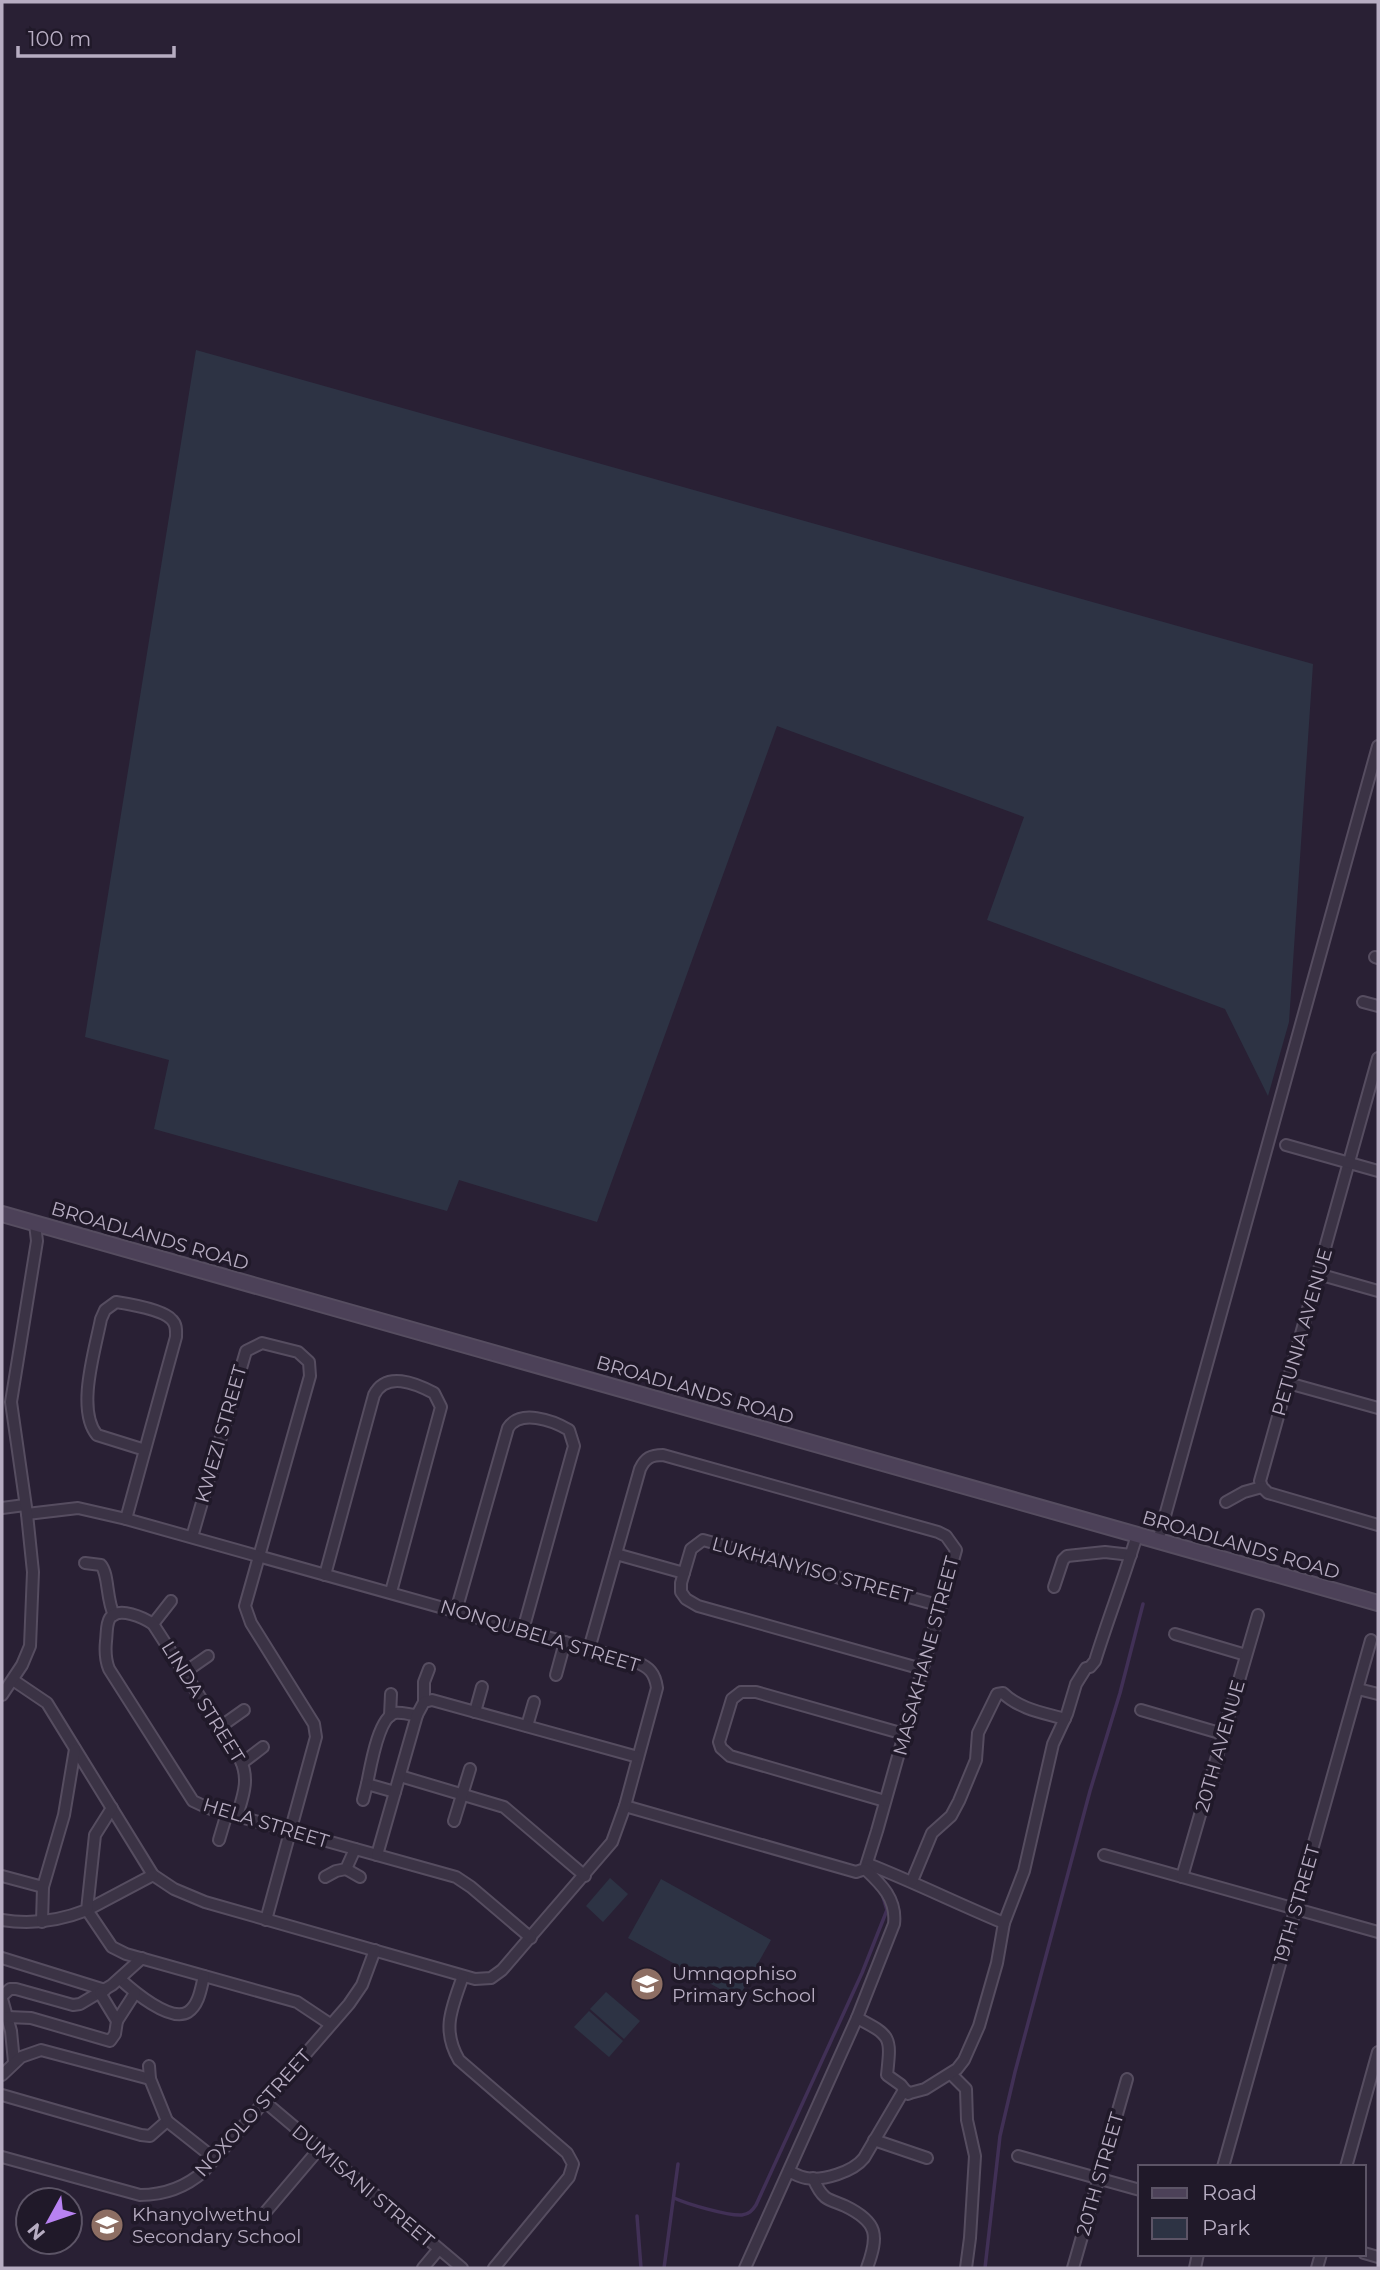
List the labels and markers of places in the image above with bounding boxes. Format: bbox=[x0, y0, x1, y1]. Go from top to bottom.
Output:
place label: Umnqophiso Primary School bbox=[672, 1962, 816, 2007]
school or university icon: Umnqophiso Primary School bbox=[628, 1965, 666, 2003]
place label: Khanyolwethu Secondary School bbox=[132, 2203, 301, 2248]
school or university icon: Khanyolwethu Secondary School bbox=[88, 2206, 126, 2244]

